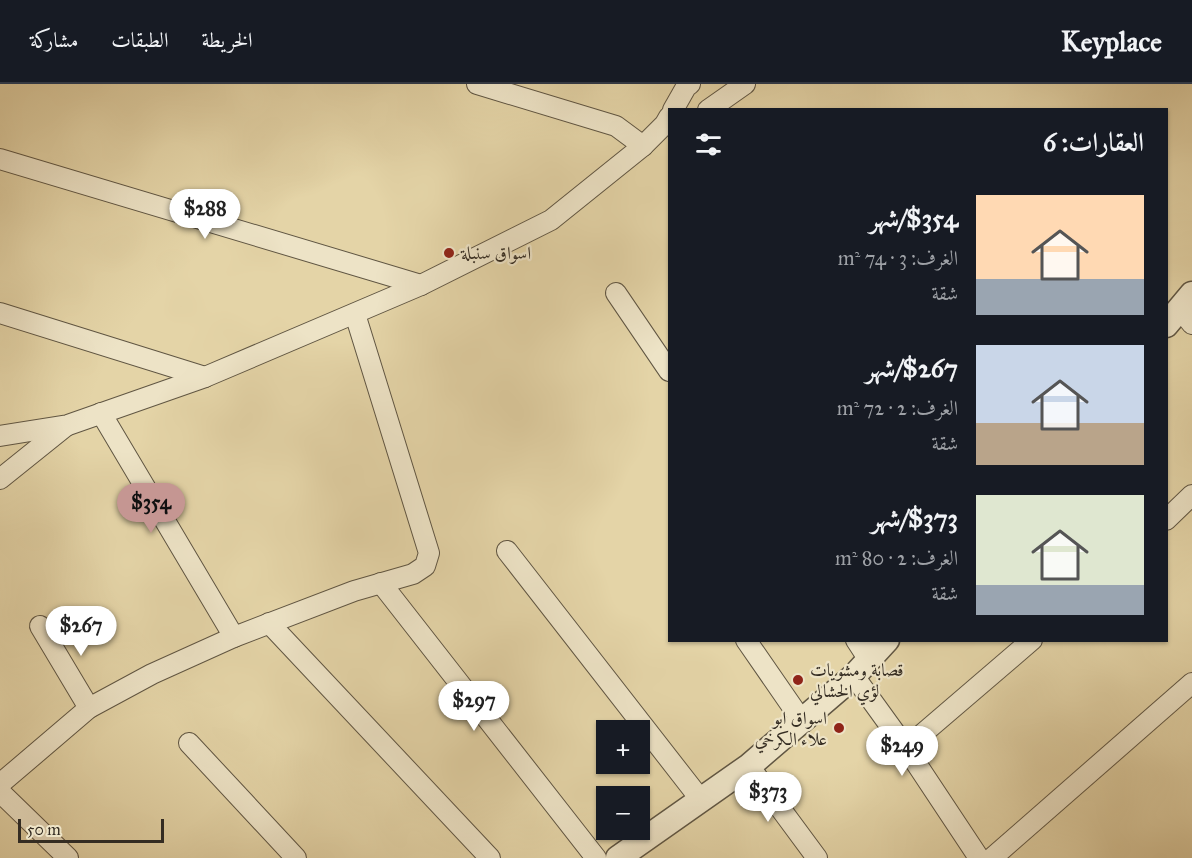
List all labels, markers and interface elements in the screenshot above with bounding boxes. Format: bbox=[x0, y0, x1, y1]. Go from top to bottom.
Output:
text: Keyplace bbox=[1061, 24, 1162, 59]
text: مشاركة bbox=[30, 27, 78, 53]
text: الطبقات bbox=[111, 27, 168, 53]
text: الخريطة bbox=[201, 27, 253, 53]
text: العقارات: 6 bbox=[1043, 126, 1144, 158]
icon: filters bbox=[692, 128, 725, 161]
pin: $288 bbox=[169, 189, 241, 240]
text: $288 bbox=[183, 196, 227, 220]
text: $354/شهر bbox=[869, 202, 958, 234]
icon: home bbox=[1024, 219, 1096, 291]
place label: اسواق سنبلة bbox=[460, 242, 531, 264]
marker: اسواق سنبلة bbox=[442, 246, 456, 260]
text: الغرف: 3 · 74 m² bbox=[838, 246, 958, 270]
text: شقة bbox=[932, 281, 958, 305]
text: $267/شهر bbox=[866, 352, 958, 384]
icon: home bbox=[1024, 369, 1096, 441]
text: الغرف: 2 · 72 m² bbox=[837, 396, 958, 420]
text: شقة bbox=[932, 431, 958, 455]
pin: $354 bbox=[115, 483, 187, 534]
text: $354 bbox=[131, 490, 171, 514]
text: $373/شهر bbox=[871, 502, 958, 534]
icon: home bbox=[1024, 519, 1096, 591]
text: الغرف: 2 · 80 m² bbox=[835, 546, 958, 570]
text: شقة bbox=[932, 581, 958, 605]
pin: $267 bbox=[45, 606, 117, 657]
text: $267 bbox=[60, 613, 102, 637]
place label: قصابة ومشويات لؤي الخشالي bbox=[810, 659, 904, 706]
marker: قصابة ومشويات لؤي الخشالي bbox=[791, 673, 805, 687]
pin: $297 bbox=[438, 681, 510, 732]
text: $297 bbox=[452, 688, 496, 712]
place label: اسواق ابو علاء الكرخي bbox=[755, 707, 827, 754]
map controls bbox=[596, 720, 650, 840]
button: + bbox=[596, 720, 650, 774]
marker: اسواق ابو علاء الكرخي bbox=[832, 721, 846, 735]
pin: $249 bbox=[866, 726, 938, 777]
text: $249 bbox=[880, 733, 924, 757]
pin: $373 bbox=[732, 772, 804, 823]
text: $373 bbox=[749, 779, 787, 803]
button: − bbox=[596, 786, 650, 840]
scale bar bbox=[18, 816, 164, 844]
text: 50 m bbox=[27, 820, 61, 839]

